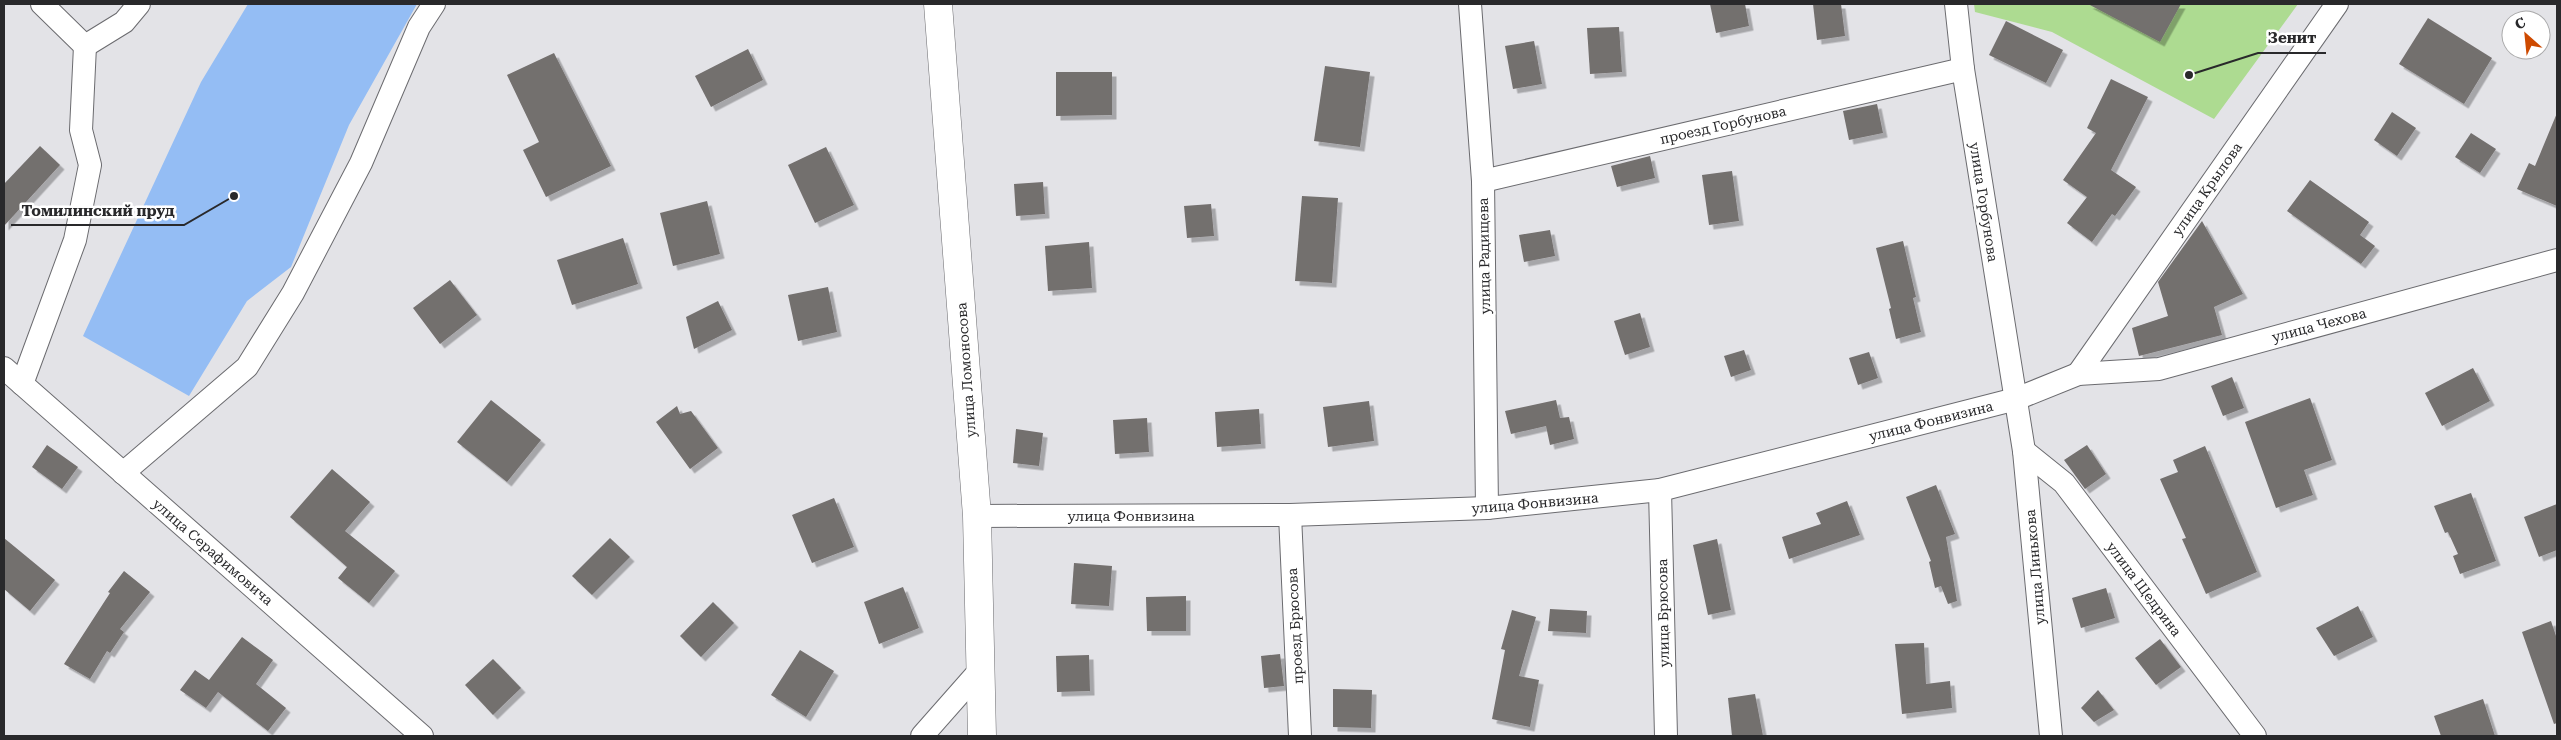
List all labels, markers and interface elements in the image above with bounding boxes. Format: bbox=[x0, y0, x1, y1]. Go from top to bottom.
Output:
north arrow bbox=[2501, 10, 2551, 60]
text: С bbox=[2512, 14, 2528, 33]
callout: Зенит bbox=[2258, 23, 2326, 53]
text: Зенит bbox=[2268, 29, 2316, 47]
street label: проезд Горбунова bbox=[1658, 103, 1788, 147]
street label: улица Крылова bbox=[2169, 139, 2245, 239]
street label: улица Горбунова bbox=[1967, 141, 2001, 263]
callout: Томилинский пруд bbox=[11, 195, 184, 225]
street label: улица Радищева bbox=[1475, 197, 1493, 315]
text: Томилинский пруд bbox=[21, 202, 175, 220]
street label: улица Ломоносова bbox=[953, 302, 979, 438]
street label: улица Чехова bbox=[2270, 305, 2368, 345]
street label: улица Фонвизина bbox=[1867, 398, 1995, 444]
street label: улица Фонвизина bbox=[1471, 489, 1599, 517]
street label: улица Серафимовича bbox=[150, 495, 277, 609]
street label: улица Фонвизина bbox=[1067, 508, 1195, 524]
street label: улица Линькова bbox=[2022, 508, 2048, 625]
street label: улица Щедрина bbox=[2103, 539, 2185, 640]
street label: улица Брюсова bbox=[1654, 558, 1672, 667]
street label: проезд Брюсова bbox=[1284, 567, 1306, 684]

